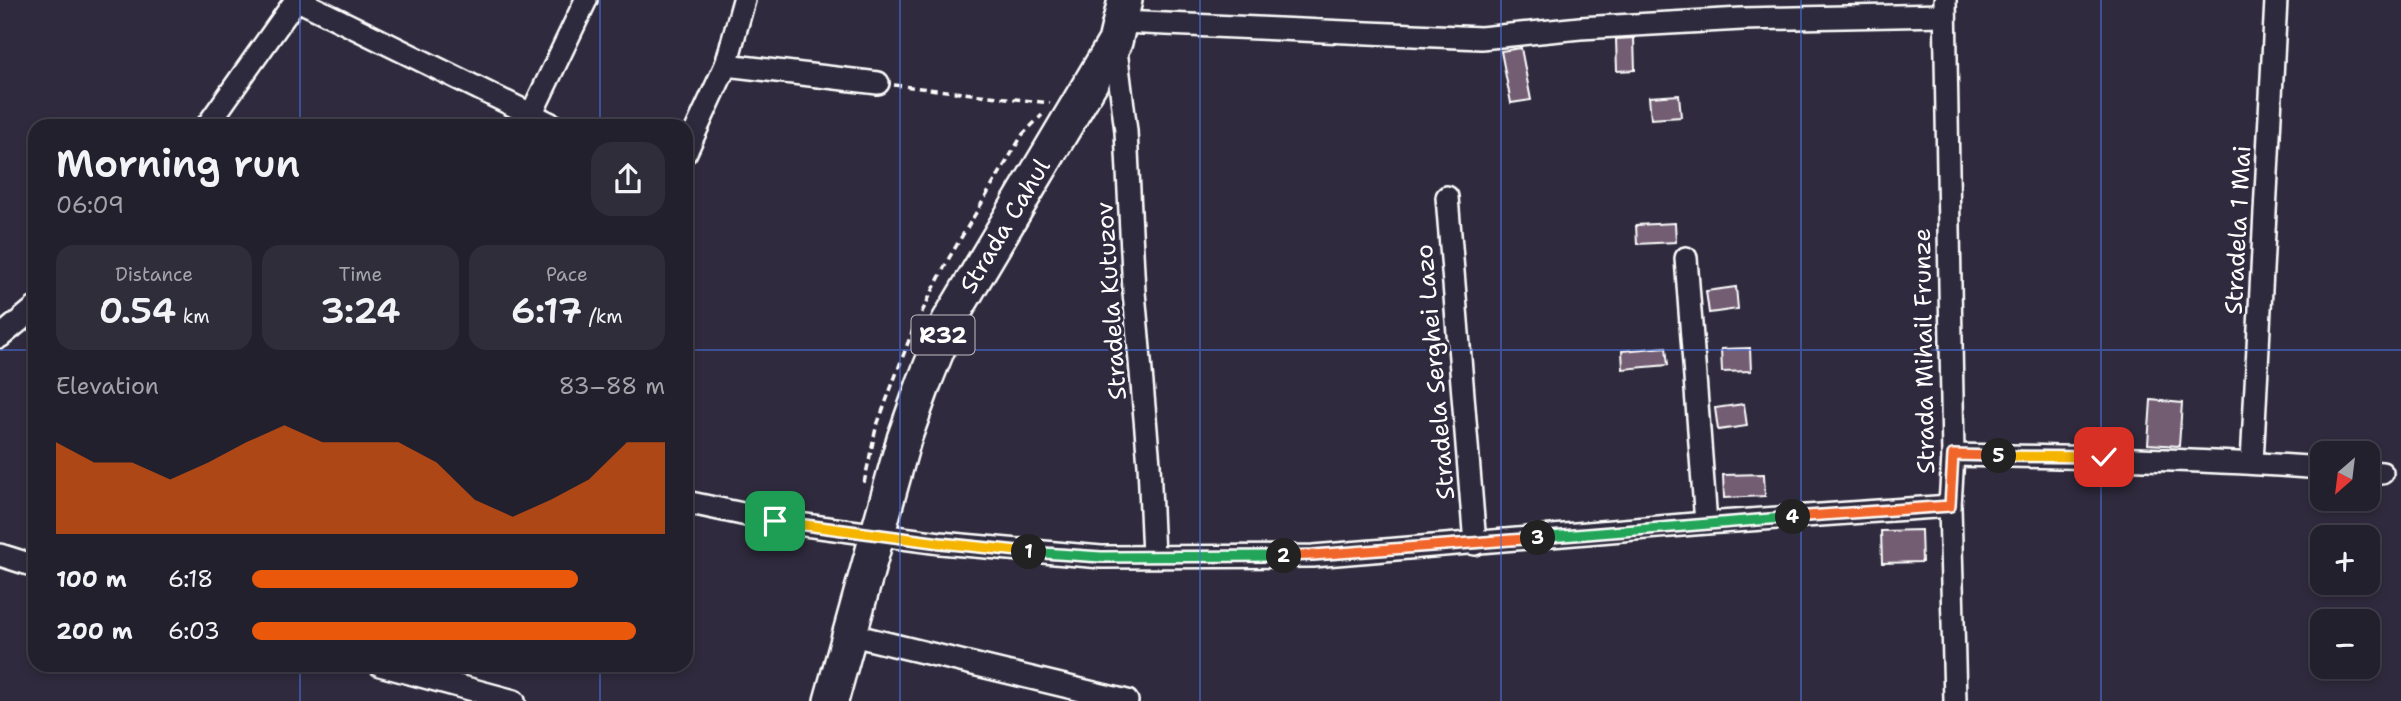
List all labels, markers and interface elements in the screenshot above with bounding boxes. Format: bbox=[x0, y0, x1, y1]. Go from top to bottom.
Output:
text: Morning run bbox=[56, 138, 300, 189]
button: share bbox=[591, 142, 665, 216]
street label: Stradela 1 Mai bbox=[2218, 145, 2258, 315]
street label: Strada Cahul bbox=[952, 152, 1058, 299]
text: 06:09 bbox=[56, 190, 124, 220]
street label: Stradela Kutuzov bbox=[1088, 201, 1134, 401]
street label: Strada Mihail Frunze bbox=[1906, 228, 1942, 474]
street label: Stradela Serghei Lazo bbox=[1408, 243, 1462, 501]
text: Distance bbox=[115, 262, 193, 287]
text: Time bbox=[339, 262, 382, 287]
text: Pace bbox=[546, 262, 588, 287]
text: 0.54 bbox=[99, 287, 176, 334]
text: 3:24 bbox=[320, 287, 401, 334]
text: 6:17 bbox=[511, 287, 582, 334]
text: km bbox=[176, 304, 210, 329]
text: /km bbox=[582, 304, 623, 329]
road number: R32 bbox=[912, 316, 974, 354]
text: Elevation bbox=[56, 371, 159, 401]
text: 83–88 m bbox=[559, 371, 665, 401]
pin bbox=[2074, 427, 2134, 487]
pin: 5 bbox=[1982, 438, 2016, 474]
icon: check bbox=[2085, 438, 2123, 476]
north arrow bbox=[2310, 441, 2380, 511]
map controls bbox=[2310, 441, 2380, 679]
text: 5 bbox=[1993, 443, 2004, 468]
pin bbox=[745, 491, 805, 551]
pin: 4 bbox=[1776, 500, 1811, 534]
icon: arrive bbox=[756, 502, 794, 540]
text: 4 bbox=[1786, 504, 1799, 529]
pin: 3 bbox=[1520, 520, 1556, 556]
text: 3 bbox=[1531, 525, 1544, 550]
button: + bbox=[2310, 525, 2380, 595]
pin: 1 bbox=[1012, 534, 1046, 570]
pin: 2 bbox=[1266, 538, 1302, 574]
text: 1 bbox=[1024, 539, 1033, 564]
text: 2 bbox=[1277, 543, 1290, 568]
text: 100 m bbox=[56, 564, 127, 594]
text: 6:18 bbox=[168, 564, 213, 594]
button: − bbox=[2310, 609, 2380, 679]
text: 200 m bbox=[56, 616, 133, 646]
text: 6:03 bbox=[168, 616, 220, 646]

